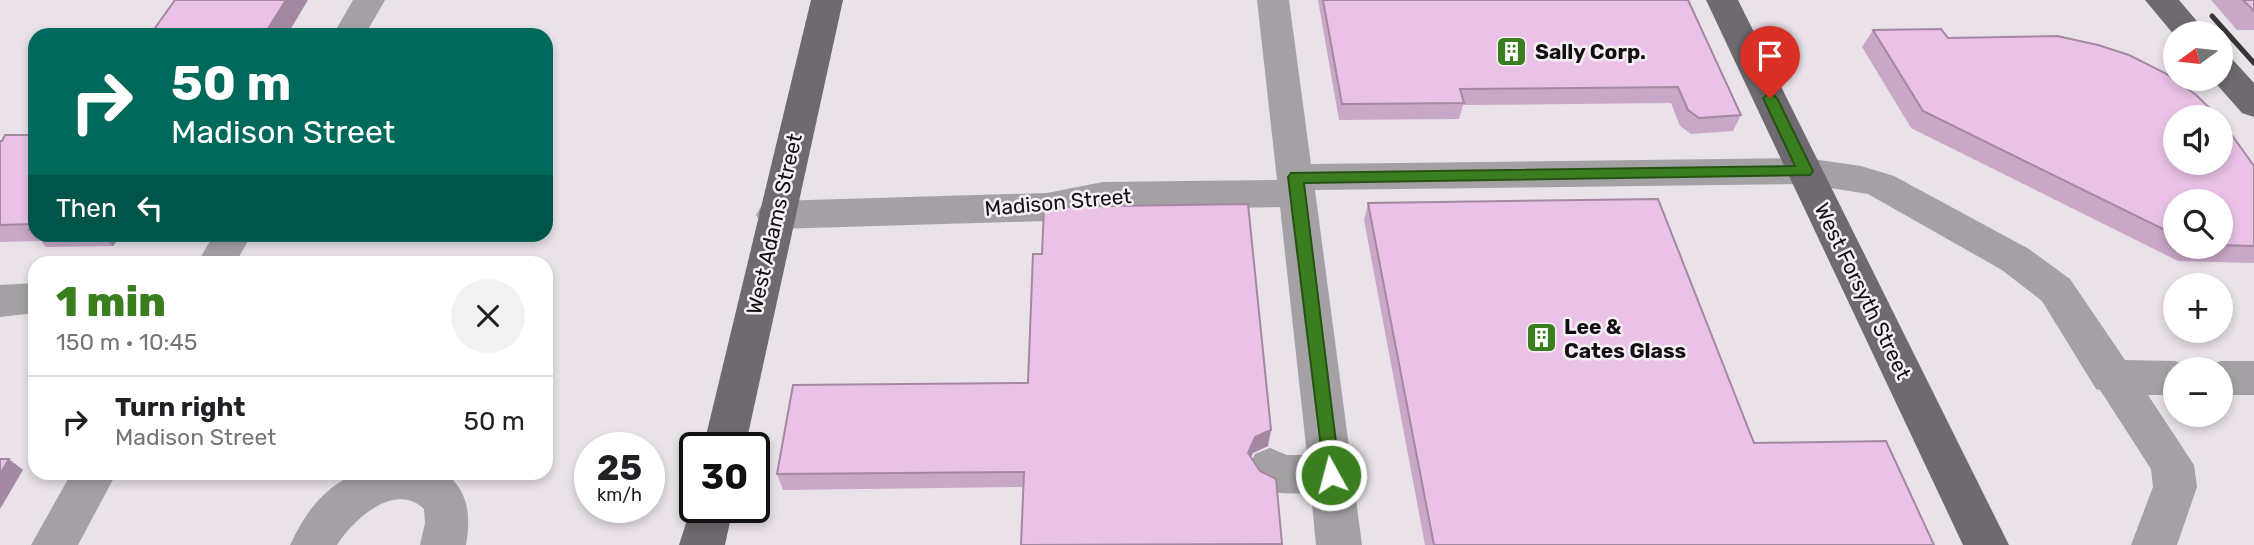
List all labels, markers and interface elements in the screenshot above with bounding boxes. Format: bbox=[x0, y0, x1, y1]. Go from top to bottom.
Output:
north arrow bbox=[2163, 21, 2233, 91]
map controls bbox=[2163, 21, 2233, 427]
pin bbox=[1740, 26, 1800, 98]
building icon: Sally Corp. bbox=[1495, 34, 1529, 68]
icon: arrive bbox=[1751, 37, 1789, 75]
place label: Sally Corp. bbox=[1535, 39, 1646, 64]
text: 50 m bbox=[171, 54, 291, 112]
icon: right bbox=[56, 56, 147, 147]
button: sound bbox=[2163, 105, 2233, 175]
text: Madison Street bbox=[171, 113, 395, 151]
street label: West Adams Street bbox=[741, 131, 807, 317]
street label: Madison Street bbox=[984, 183, 1132, 221]
icon: left bbox=[131, 189, 169, 227]
button: search bbox=[2163, 189, 2233, 259]
text: Then bbox=[56, 193, 117, 224]
street label: West Forsyth Street bbox=[1809, 199, 1917, 383]
button: + bbox=[2163, 273, 2233, 343]
text: 1 min bbox=[56, 277, 166, 327]
button: close bbox=[451, 279, 525, 353]
place label: Lee & Cates Glass bbox=[1564, 314, 1686, 363]
building icon: Lee & Cates Glass bbox=[1524, 321, 1558, 355]
text: 150 m · 10:45 bbox=[56, 328, 197, 356]
button: − bbox=[2163, 357, 2233, 427]
text: Turn right bbox=[115, 392, 245, 423]
icon: right bbox=[56, 403, 94, 441]
text: 50 m bbox=[464, 406, 525, 437]
text: Madison Street bbox=[115, 423, 276, 451]
speed limit sign: 30 bbox=[679, 432, 770, 523]
position arrow bbox=[1294, 438, 1368, 512]
text: 25 bbox=[597, 447, 642, 489]
text: km/h bbox=[597, 484, 642, 506]

